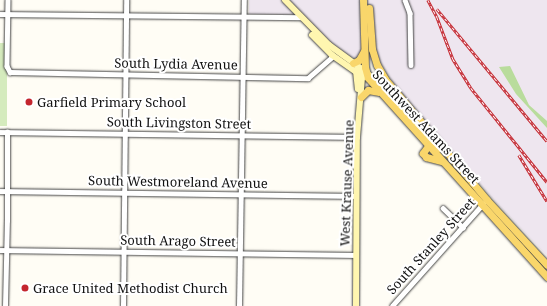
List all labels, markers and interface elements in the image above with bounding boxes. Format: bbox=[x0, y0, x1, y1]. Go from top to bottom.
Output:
street label: South Lydia Avenue bbox=[114, 55, 238, 73]
street label: Southwest Adams Street bbox=[369, 67, 483, 187]
place label: Garfield Primary School bbox=[37, 94, 186, 110]
marker: Garfield Primary School bbox=[24, 97, 34, 107]
street label: South Livingston Street bbox=[107, 114, 251, 132]
street label: West Krause Avenue bbox=[337, 119, 357, 247]
street label: South Westmoreland Avenue bbox=[88, 173, 268, 191]
street label: South Stanley Street bbox=[384, 195, 478, 297]
street label: South Arago Street bbox=[120, 232, 236, 250]
place label: Grace United Methodist Church bbox=[33, 280, 228, 296]
marker: Grace United Methodist Church bbox=[20, 283, 30, 293]

